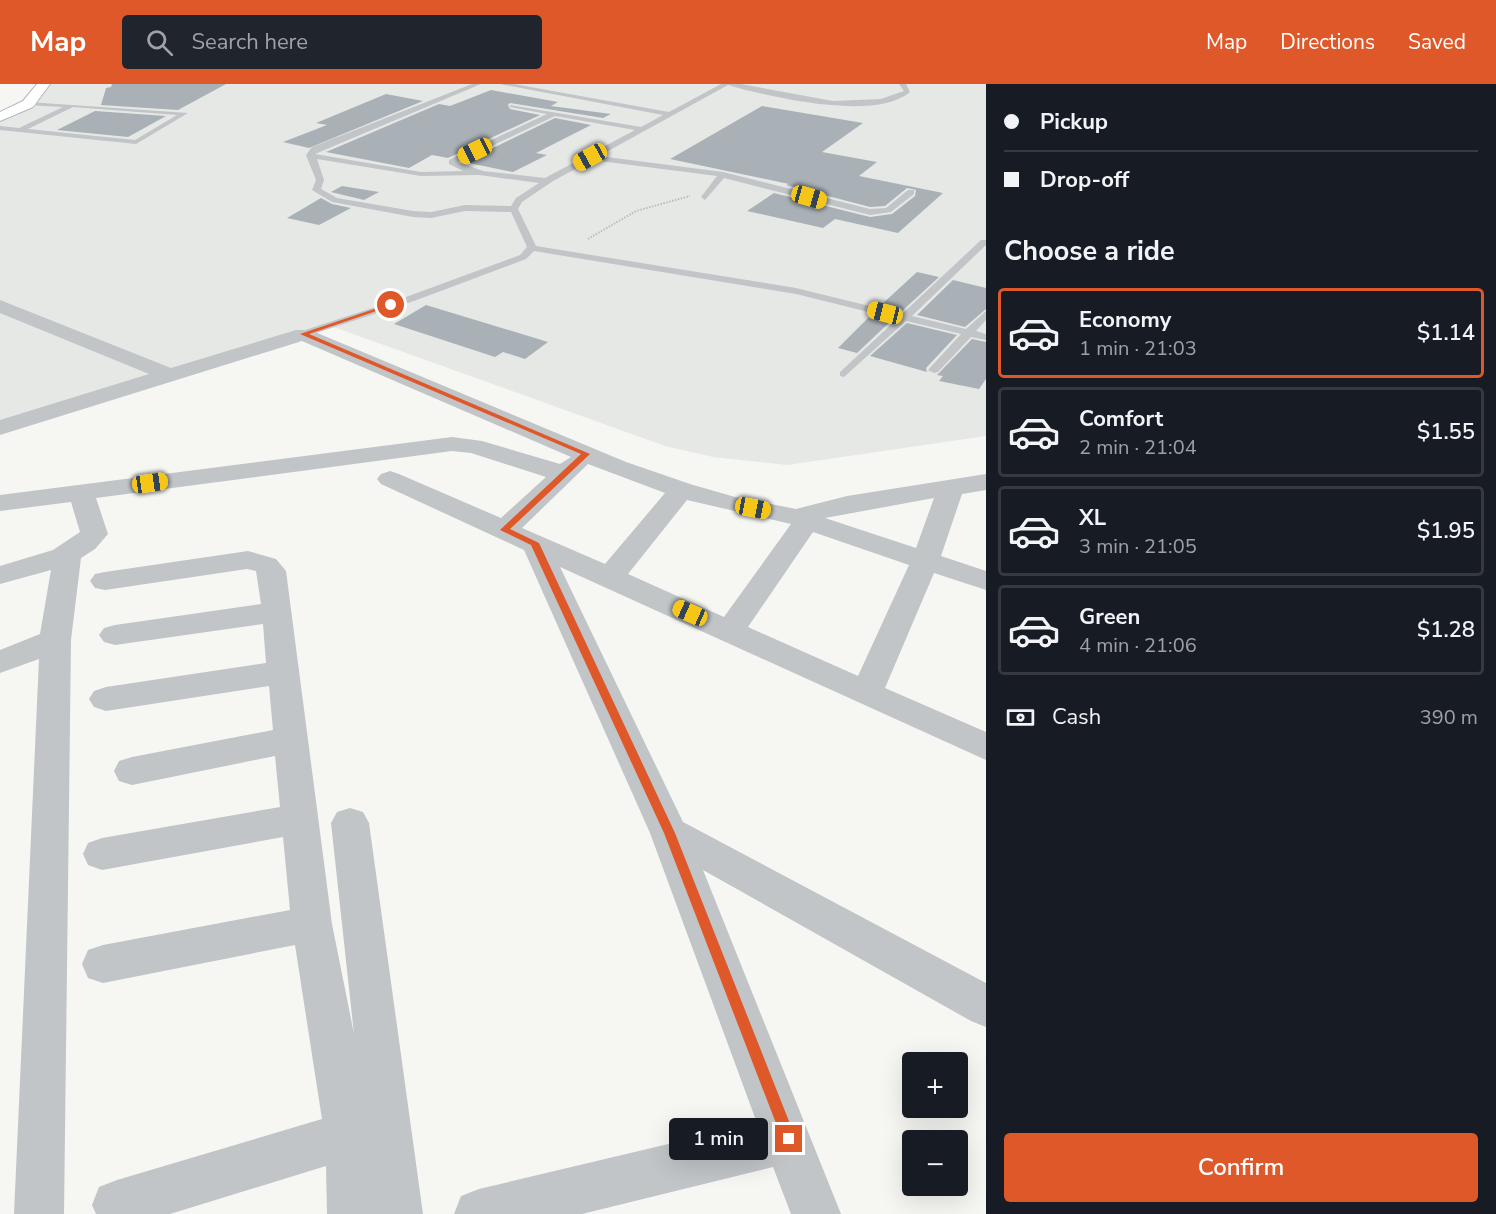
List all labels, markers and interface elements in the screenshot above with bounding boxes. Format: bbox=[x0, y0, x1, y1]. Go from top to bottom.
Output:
search box bbox=[122, 15, 542, 69]
text: Map bbox=[30, 23, 86, 61]
icon: search bbox=[143, 26, 176, 59]
text: Search here bbox=[191, 27, 308, 57]
text: Map bbox=[1206, 28, 1247, 56]
text: Directions bbox=[1280, 28, 1375, 56]
text: Saved bbox=[1408, 28, 1466, 56]
text: Pickup bbox=[1040, 107, 1108, 137]
car bbox=[455, 135, 495, 167]
car bbox=[570, 140, 610, 174]
text: Drop-off bbox=[1040, 165, 1129, 195]
car bbox=[789, 183, 829, 211]
text: Choose a ride bbox=[1004, 233, 1175, 270]
route start bbox=[377, 291, 404, 318]
car bbox=[865, 300, 905, 326]
text: Economy bbox=[1079, 305, 1171, 335]
icon: car bbox=[1007, 306, 1061, 360]
text: $1.14 bbox=[1417, 318, 1475, 348]
text: 1 min · 21:03 bbox=[1079, 335, 1197, 362]
text: Comfort bbox=[1079, 404, 1163, 434]
icon: car bbox=[1007, 405, 1061, 459]
text: $1.55 bbox=[1417, 417, 1475, 447]
text: 2 min · 21:04 bbox=[1079, 434, 1197, 461]
car bbox=[131, 472, 169, 494]
car bbox=[734, 496, 772, 520]
text: XL bbox=[1079, 503, 1106, 533]
icon: car bbox=[1007, 504, 1061, 558]
text: $1.95 bbox=[1417, 516, 1475, 546]
text: 3 min · 21:05 bbox=[1079, 533, 1197, 560]
car bbox=[670, 597, 710, 629]
text: Green bbox=[1079, 602, 1140, 632]
icon: car bbox=[1007, 603, 1061, 657]
text: $1.28 bbox=[1417, 615, 1475, 645]
text: 4 min · 21:06 bbox=[1079, 632, 1197, 659]
icon: cash bbox=[1004, 701, 1037, 734]
text: Cash bbox=[1052, 702, 1101, 732]
text: 390 m bbox=[1420, 704, 1478, 731]
map controls bbox=[902, 1052, 968, 1196]
button: + bbox=[902, 1052, 968, 1118]
callout: 1 min bbox=[669, 1118, 768, 1160]
text: 1 min bbox=[693, 1125, 744, 1152]
route end bbox=[775, 1125, 802, 1152]
button: − bbox=[902, 1130, 968, 1196]
button: Confirm bbox=[1004, 1133, 1478, 1202]

